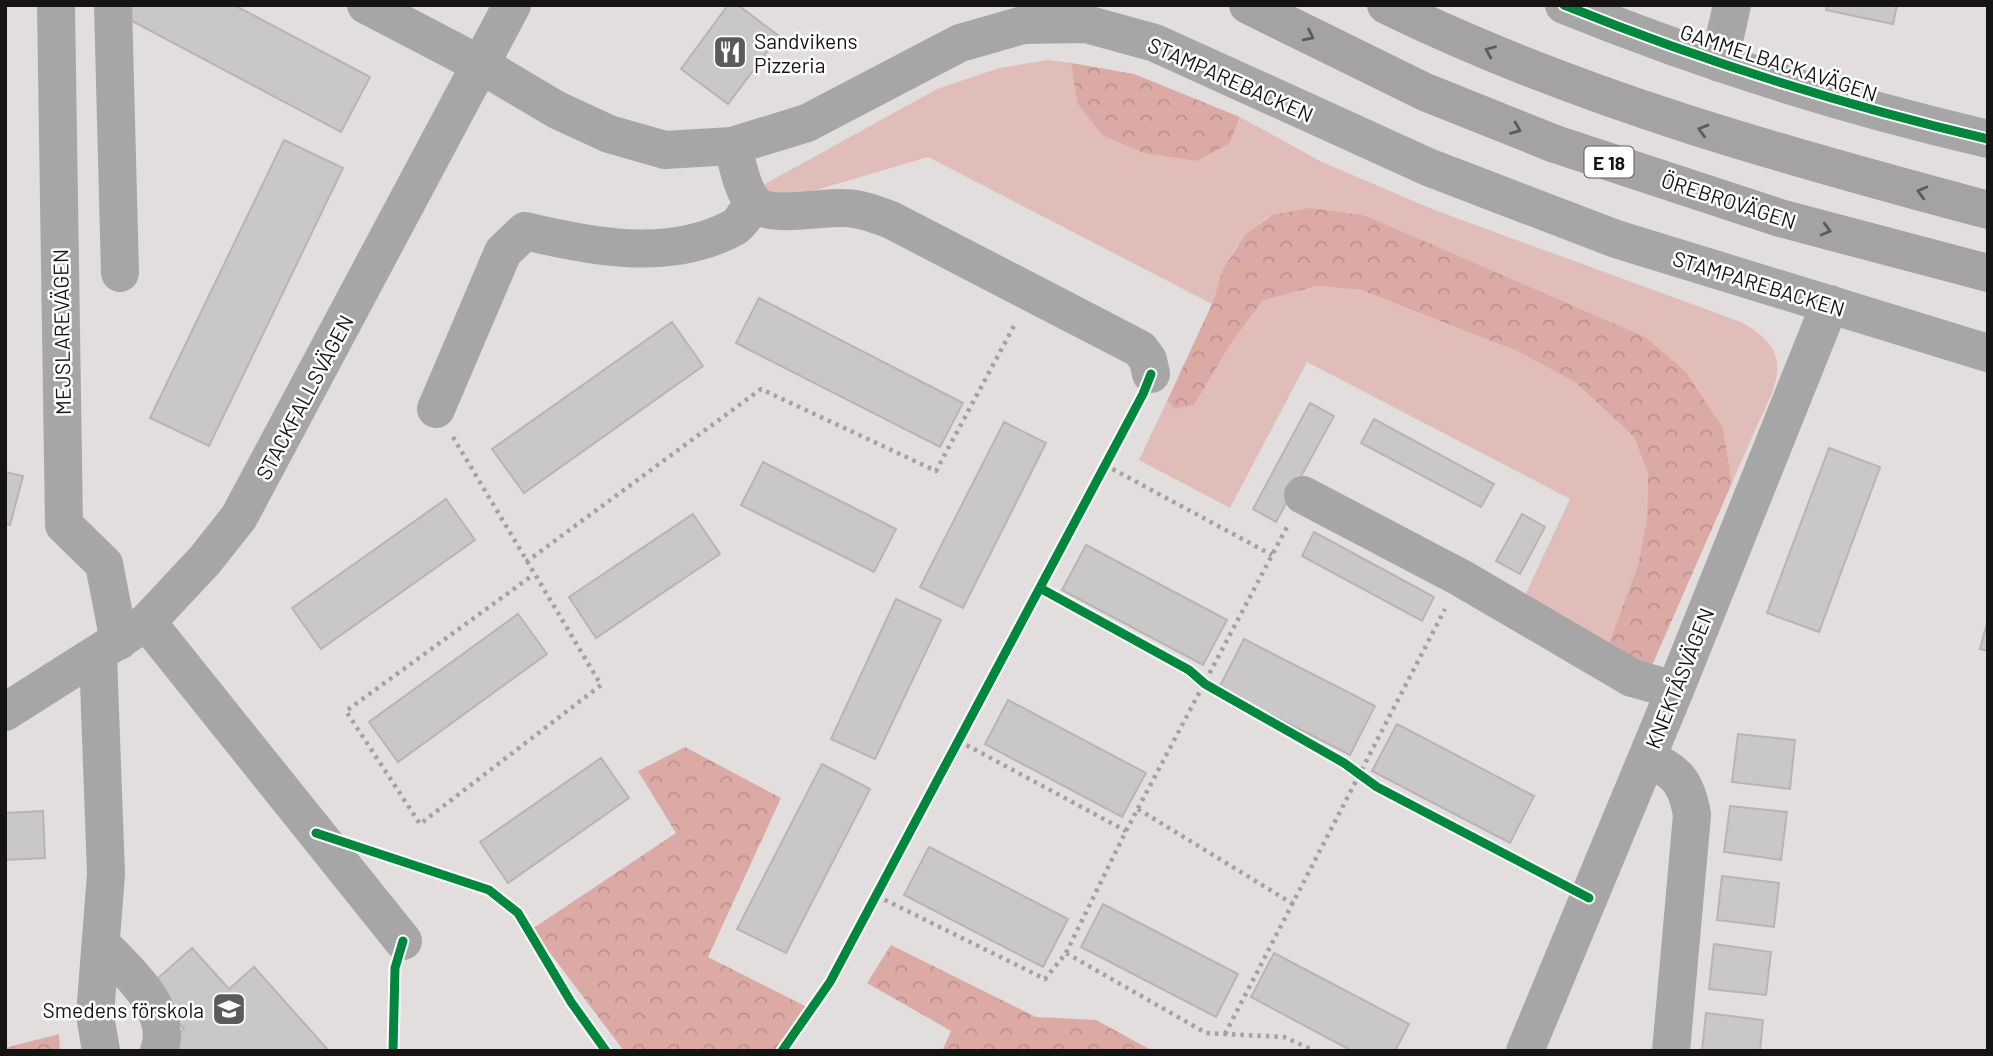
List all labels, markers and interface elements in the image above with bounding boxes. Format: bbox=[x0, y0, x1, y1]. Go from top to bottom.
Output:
street label: GAMMELBACKAVÄGEN bbox=[1677, 18, 1881, 106]
place label: Sandvikens Pizzeria bbox=[754, 28, 858, 77]
one-way arrow bbox=[1302, 28, 1314, 42]
street label: STAMPAREBACKEN bbox=[1144, 31, 1318, 127]
restaurant icon: Sandvikens Pizzeria bbox=[711, 33, 749, 71]
one-way arrow bbox=[1484, 46, 1496, 60]
one-way arrow bbox=[1510, 120, 1522, 134]
one-way arrow bbox=[1697, 124, 1710, 138]
road number: E 18 bbox=[1584, 146, 1634, 178]
street label: ÖREBROVÄGEN bbox=[1658, 166, 1800, 234]
one-way arrow bbox=[1916, 186, 1928, 200]
one-way arrow bbox=[1819, 222, 1831, 236]
street label: STAMPAREBACKEN bbox=[1670, 245, 1848, 321]
street label: MEJSLAREVÄGEN bbox=[47, 249, 75, 415]
street label: STACKFALLSVÄGEN bbox=[250, 310, 358, 484]
street label: KNEKTÅSVÄGEN bbox=[1639, 604, 1719, 752]
school or university icon: Smedens förskola bbox=[210, 990, 248, 1028]
place label: Smedens förskola bbox=[42, 997, 204, 1022]

